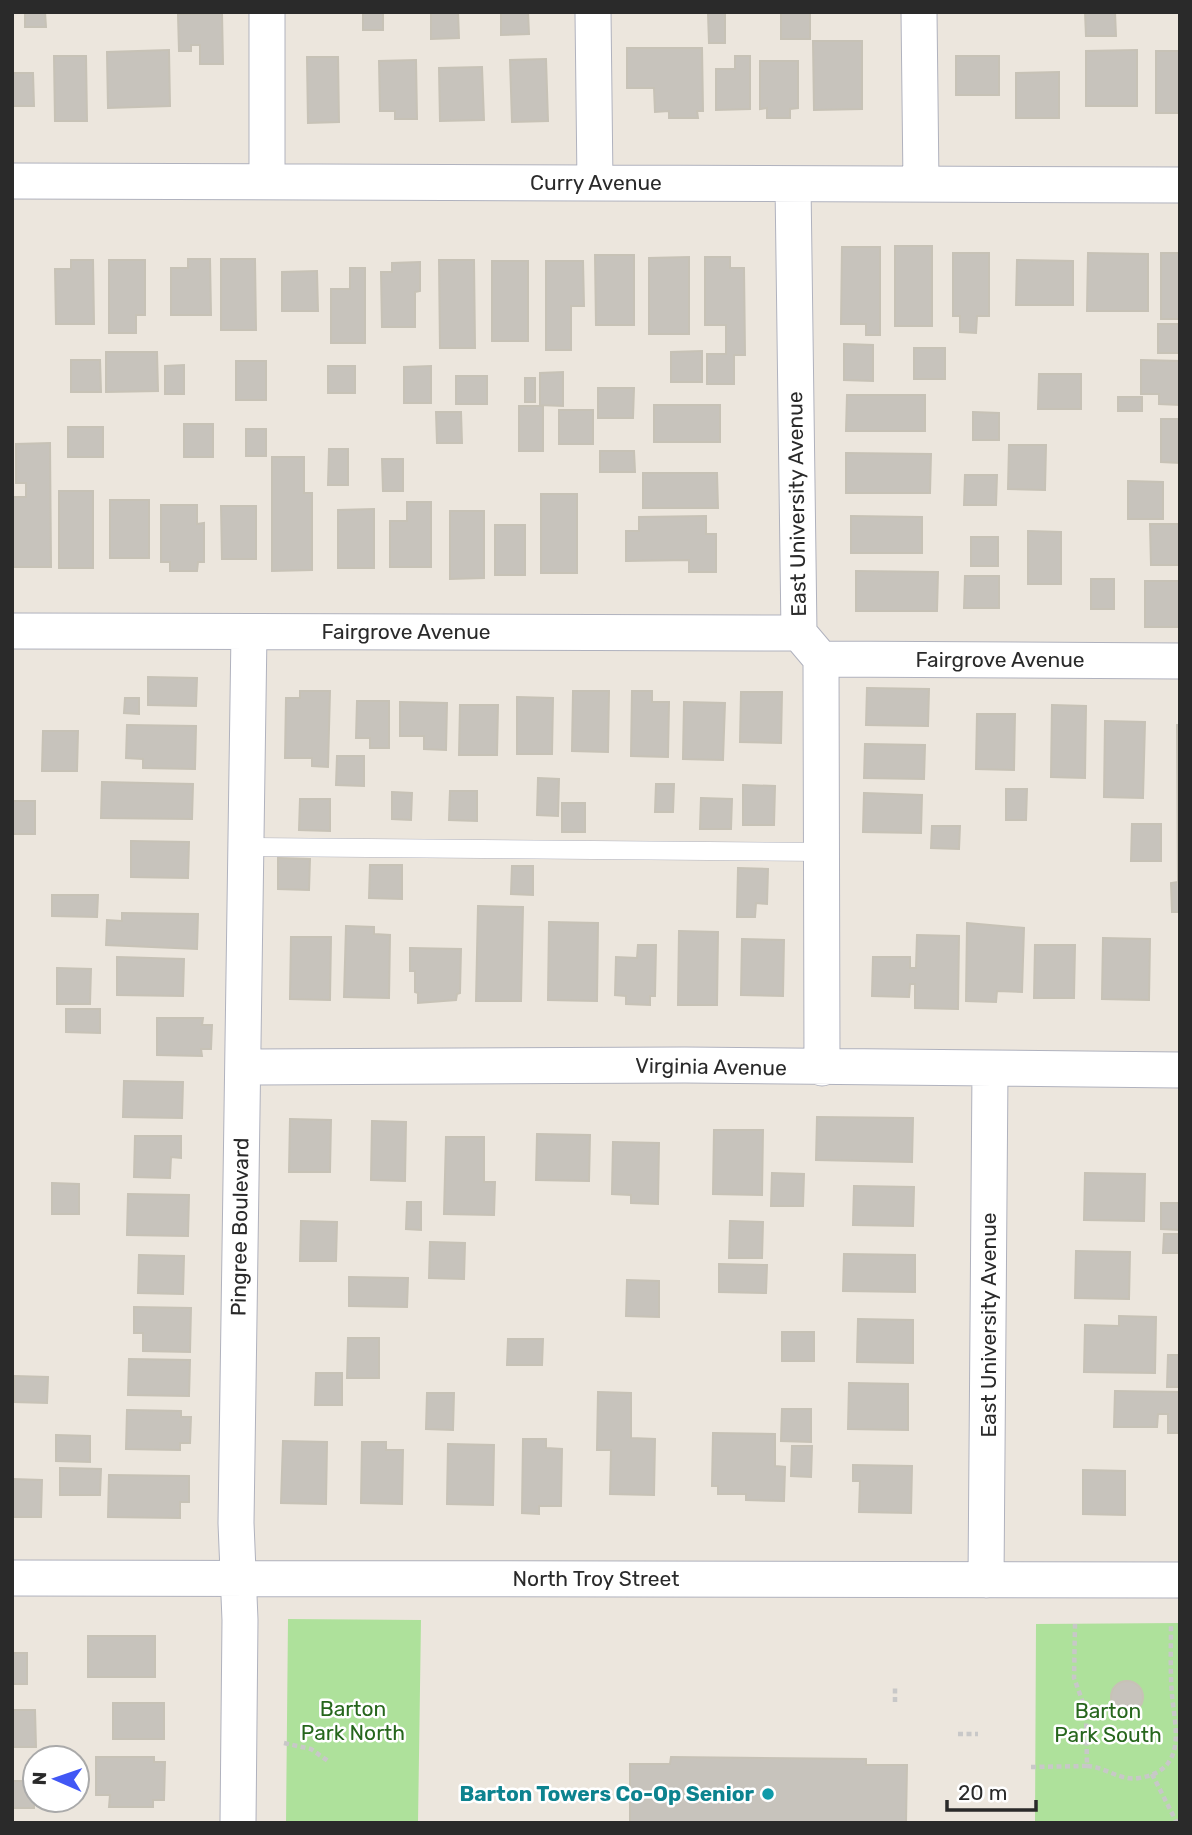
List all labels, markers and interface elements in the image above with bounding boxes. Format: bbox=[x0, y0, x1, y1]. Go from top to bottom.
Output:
street label: Curry Avenue bbox=[530, 170, 662, 195]
street label: East University Avenue bbox=[782, 391, 811, 617]
street label: Fairgrove Avenue bbox=[321, 619, 491, 644]
street label: Fairgrove Avenue bbox=[915, 647, 1085, 672]
street label: Virginia Avenue bbox=[635, 1053, 787, 1080]
street label: Pingree Boulevard bbox=[225, 1138, 254, 1316]
street label: East University Avenue bbox=[976, 1212, 1001, 1438]
street label: North Troy Street bbox=[513, 1566, 680, 1591]
park label: Barton Park North bbox=[301, 1696, 405, 1745]
park label: Barton Park South bbox=[1054, 1698, 1162, 1747]
north arrow bbox=[21, 1744, 91, 1814]
scale bar bbox=[947, 1769, 1036, 1813]
text: N bbox=[28, 1771, 51, 1786]
text: 20 m bbox=[958, 1780, 1007, 1805]
place label: Barton Towers Co-Op Senior bbox=[459, 1781, 754, 1806]
marker: Barton Towers Co-Op Senior bbox=[760, 1786, 776, 1802]

